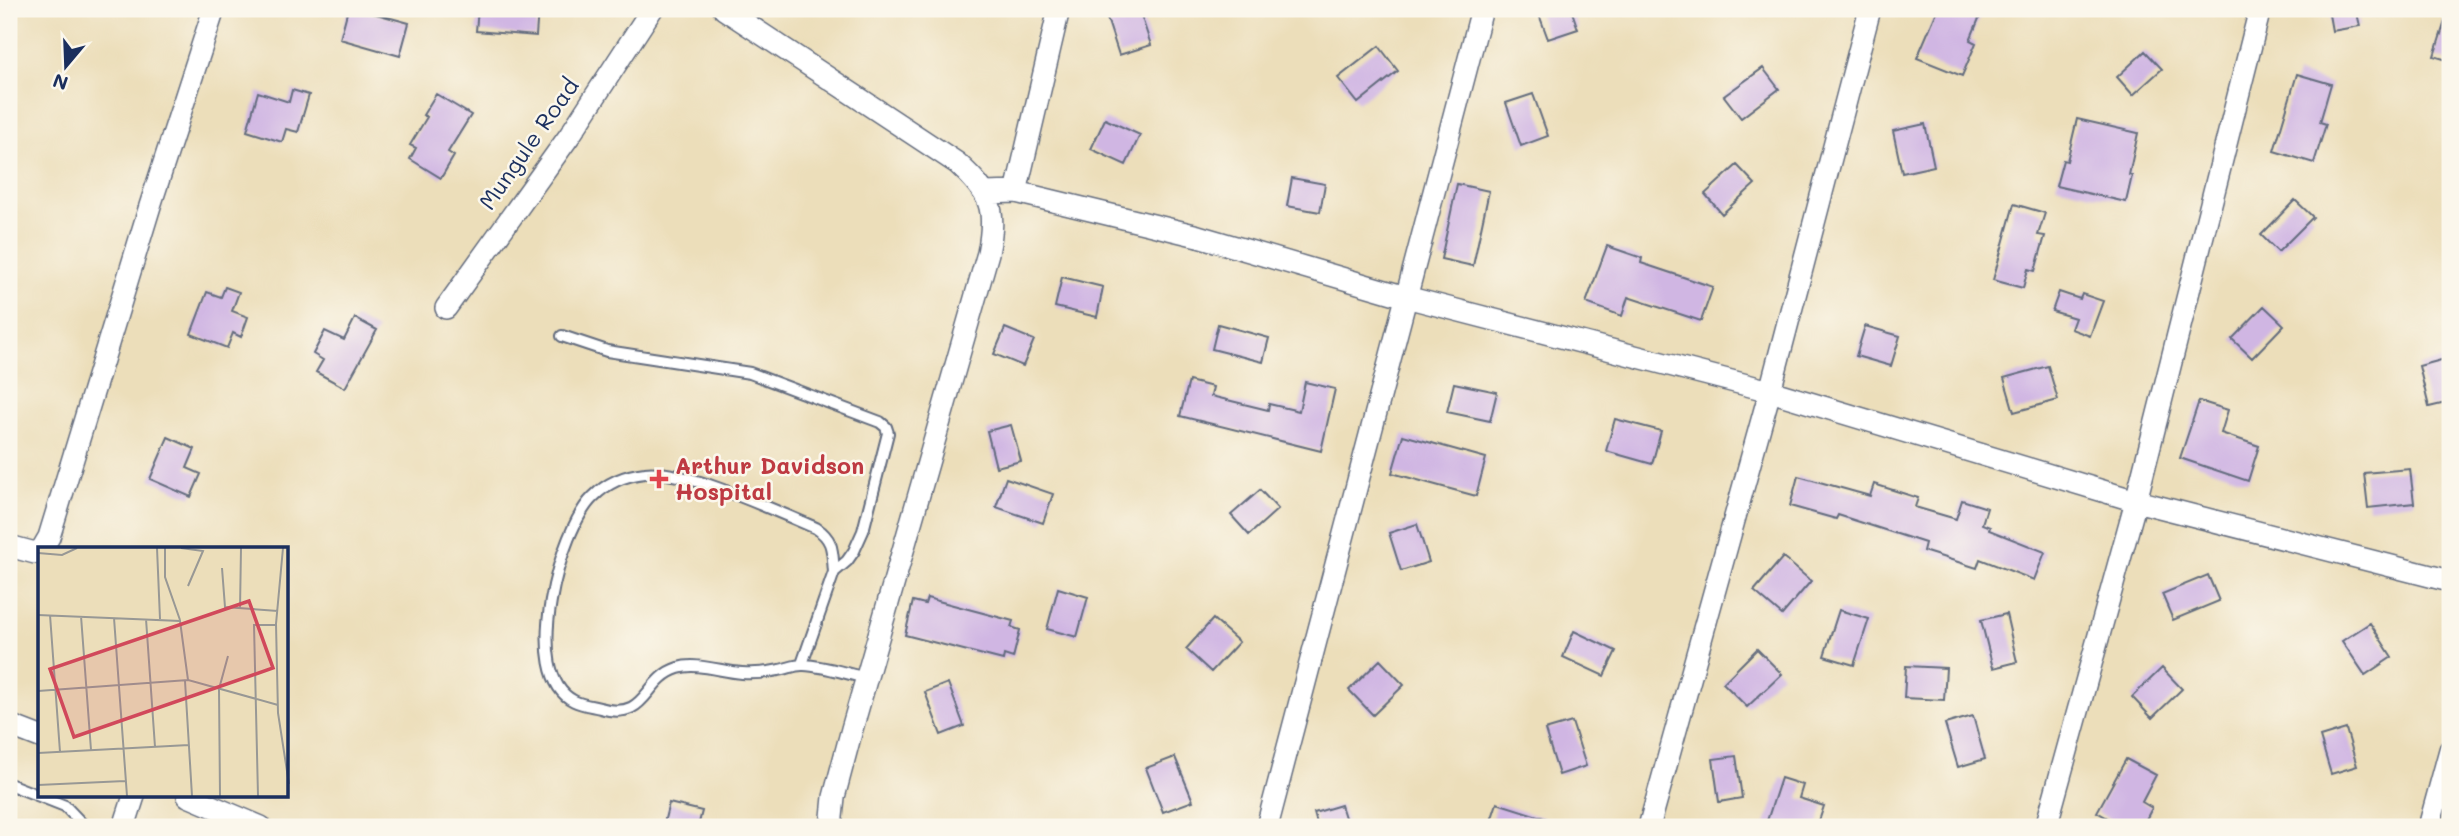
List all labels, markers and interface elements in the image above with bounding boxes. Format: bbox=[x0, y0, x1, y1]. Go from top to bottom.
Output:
north arrow bbox=[32, 32, 102, 102]
text: N bbox=[49, 68, 71, 97]
street label: Mungule Road bbox=[472, 72, 585, 215]
place label: Arthur Davidson Hospital bbox=[675, 450, 864, 506]
marker: Arthur Davidson Hospital bbox=[649, 469, 669, 489]
inset map bbox=[38, 547, 289, 798]

